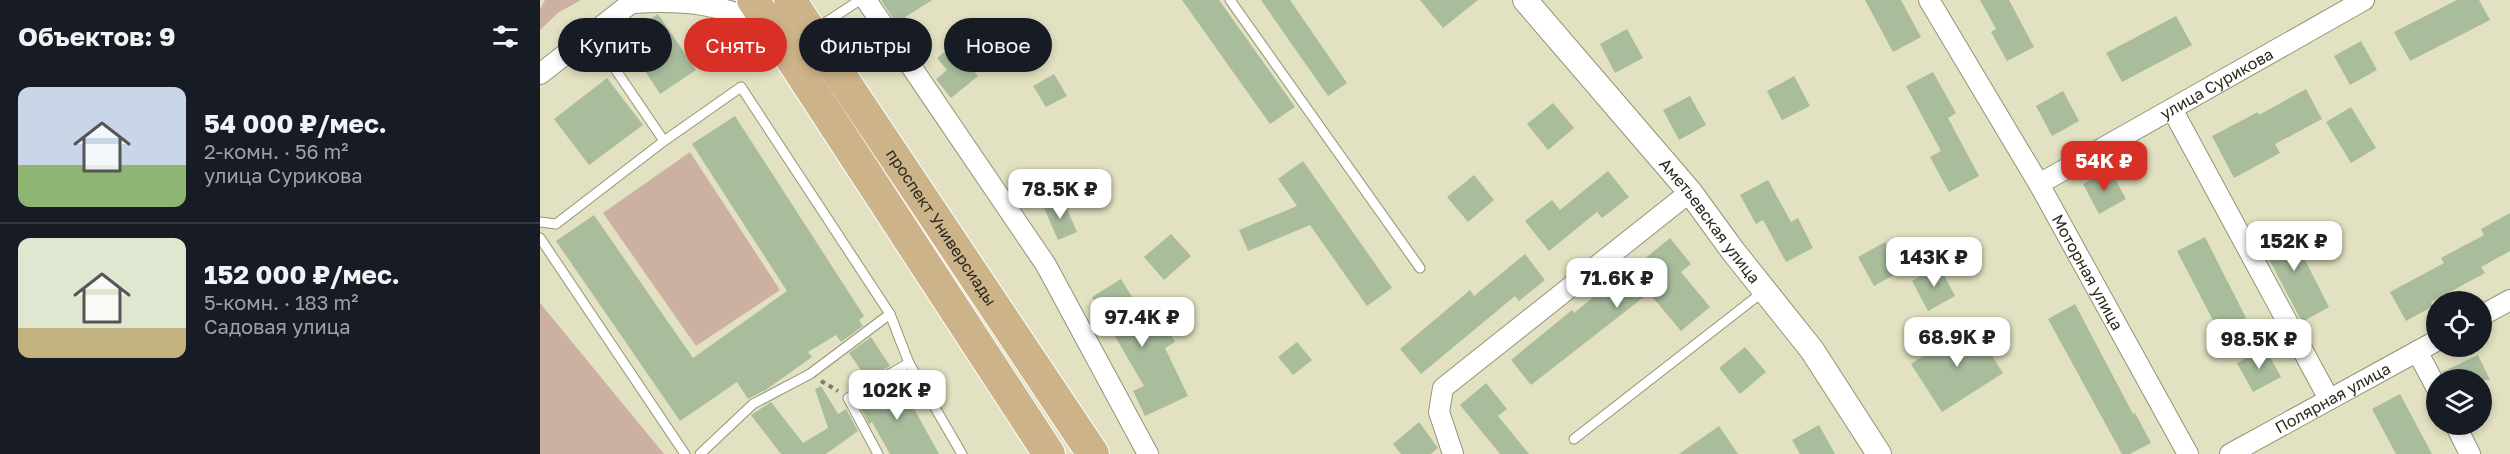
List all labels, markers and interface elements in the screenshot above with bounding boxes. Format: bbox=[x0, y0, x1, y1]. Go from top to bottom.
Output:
chip: Купить bbox=[558, 18, 672, 72]
chip: Снять bbox=[684, 18, 787, 72]
chip: Фильтры bbox=[799, 18, 932, 72]
chip: Новое bbox=[944, 18, 1052, 72]
icon: filters bbox=[489, 20, 522, 53]
text: Объектов: 9 bbox=[18, 21, 176, 52]
street label: улица Сурикова bbox=[2156, 44, 2277, 123]
text: 54 000 ₽/мес. bbox=[204, 108, 387, 139]
icon: home bbox=[66, 111, 138, 183]
text: 2-комн. · 56 m² bbox=[204, 139, 349, 163]
pin: 54K ₽ bbox=[2062, 141, 2146, 192]
street label: проспект Универсиады bbox=[882, 145, 1001, 309]
text: 54K ₽ bbox=[2075, 148, 2133, 172]
street label: Аметьевская улица bbox=[1655, 154, 1765, 287]
text: улица Сурикова bbox=[204, 163, 363, 187]
pin: 78.5K ₽ bbox=[1005, 169, 1115, 220]
text: 78.5K ₽ bbox=[1022, 176, 1098, 200]
street label: Моторная улица bbox=[2048, 211, 2128, 334]
pin: 152K ₽ bbox=[2245, 221, 2343, 272]
text: 152K ₽ bbox=[2260, 228, 2328, 252]
pin: 143K ₽ bbox=[1885, 237, 1983, 288]
text: 143K ₽ bbox=[1900, 244, 1968, 268]
pin: 71.6K ₽ bbox=[1562, 258, 1672, 309]
text: 152 000 ₽/мес. bbox=[204, 259, 400, 290]
icon: home bbox=[66, 262, 138, 334]
text: 71.6K ₽ bbox=[1580, 265, 1654, 289]
text: 5-комн. · 183 m² bbox=[204, 290, 358, 314]
map controls bbox=[2426, 291, 2492, 435]
button: locate bbox=[2426, 291, 2492, 357]
pin: 97.4K ₽ bbox=[1087, 297, 1197, 348]
text: 97.4K ₽ bbox=[1104, 304, 1180, 328]
text: Садовая улица bbox=[204, 314, 351, 338]
pin: 68.9K ₽ bbox=[1902, 317, 2012, 368]
pin: 98.5K ₽ bbox=[2204, 319, 2314, 370]
text: 68.9K ₽ bbox=[1918, 324, 1996, 348]
text: 98.5K ₽ bbox=[2220, 326, 2298, 350]
street label: Полярная улица bbox=[2271, 358, 2394, 437]
button: layers bbox=[2426, 369, 2492, 435]
pin: 102K ₽ bbox=[848, 370, 946, 421]
text: 102K ₽ bbox=[863, 377, 931, 401]

